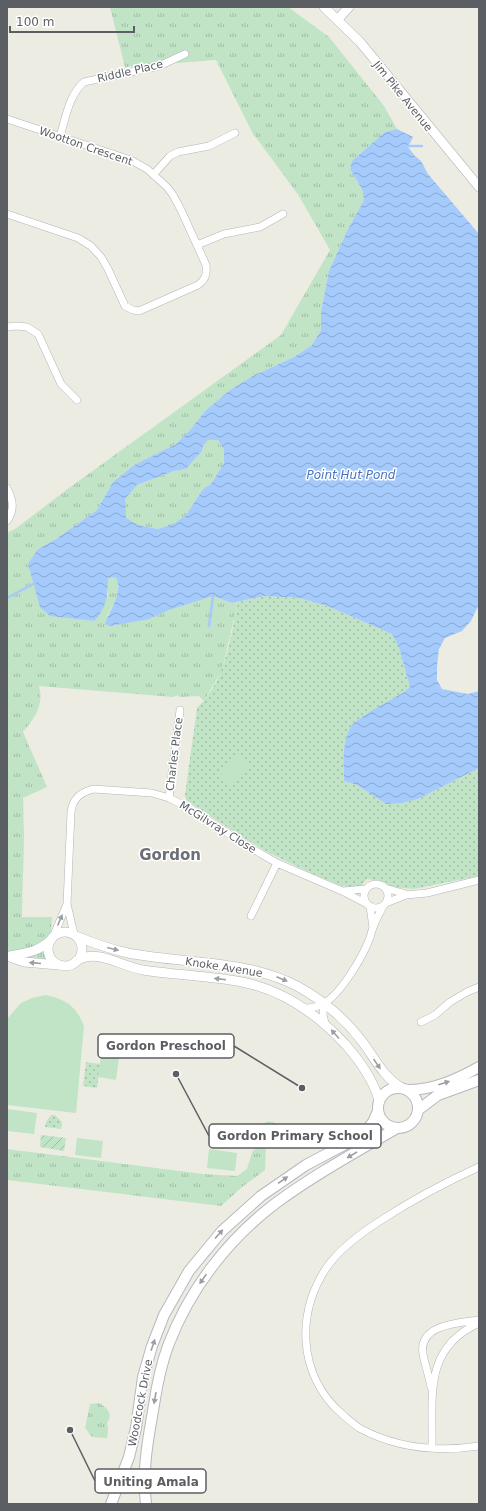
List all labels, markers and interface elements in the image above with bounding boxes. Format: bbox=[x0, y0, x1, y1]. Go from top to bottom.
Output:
scale bar bbox=[10, 8, 134, 34]
text: 100 m bbox=[16, 15, 54, 29]
street label: Riddle Place bbox=[96, 58, 165, 85]
street label: Jim Pike Avenue bbox=[370, 58, 435, 134]
street label: Wootton Crescent bbox=[37, 124, 135, 169]
water label: Point Hut Pond bbox=[307, 468, 396, 482]
street label: Charles Place bbox=[164, 716, 185, 792]
street label: McGilvray Close bbox=[177, 799, 259, 856]
district label: Gordon bbox=[139, 846, 201, 864]
one-way arrow bbox=[57, 915, 63, 926]
one-way arrow bbox=[107, 947, 119, 953]
street label: Knoke Avenue bbox=[184, 955, 264, 980]
one-way arrow bbox=[29, 959, 41, 966]
one-way arrow bbox=[214, 976, 227, 983]
one-way arrow bbox=[276, 977, 288, 983]
one-way arrow bbox=[331, 1028, 340, 1039]
callout: Gordon Preschool bbox=[98, 1034, 234, 1058]
text: Gordon Preschool bbox=[106, 1039, 226, 1053]
one-way arrow bbox=[373, 1059, 381, 1069]
one-way arrow bbox=[438, 1080, 450, 1086]
callout: Gordon Primary School bbox=[209, 1124, 381, 1148]
text: Gordon Primary School bbox=[217, 1129, 373, 1143]
one-way arrow bbox=[347, 1151, 357, 1159]
one-way arrow bbox=[278, 1176, 288, 1184]
one-way arrow bbox=[214, 1229, 223, 1240]
one-way arrow bbox=[199, 1273, 208, 1284]
one-way arrow bbox=[150, 1339, 156, 1351]
street label: Woodcock Drive bbox=[126, 1358, 155, 1448]
one-way arrow bbox=[152, 1392, 158, 1404]
callout: Uniting Amala bbox=[95, 1469, 206, 1493]
text: Uniting Amala bbox=[103, 1475, 199, 1489]

